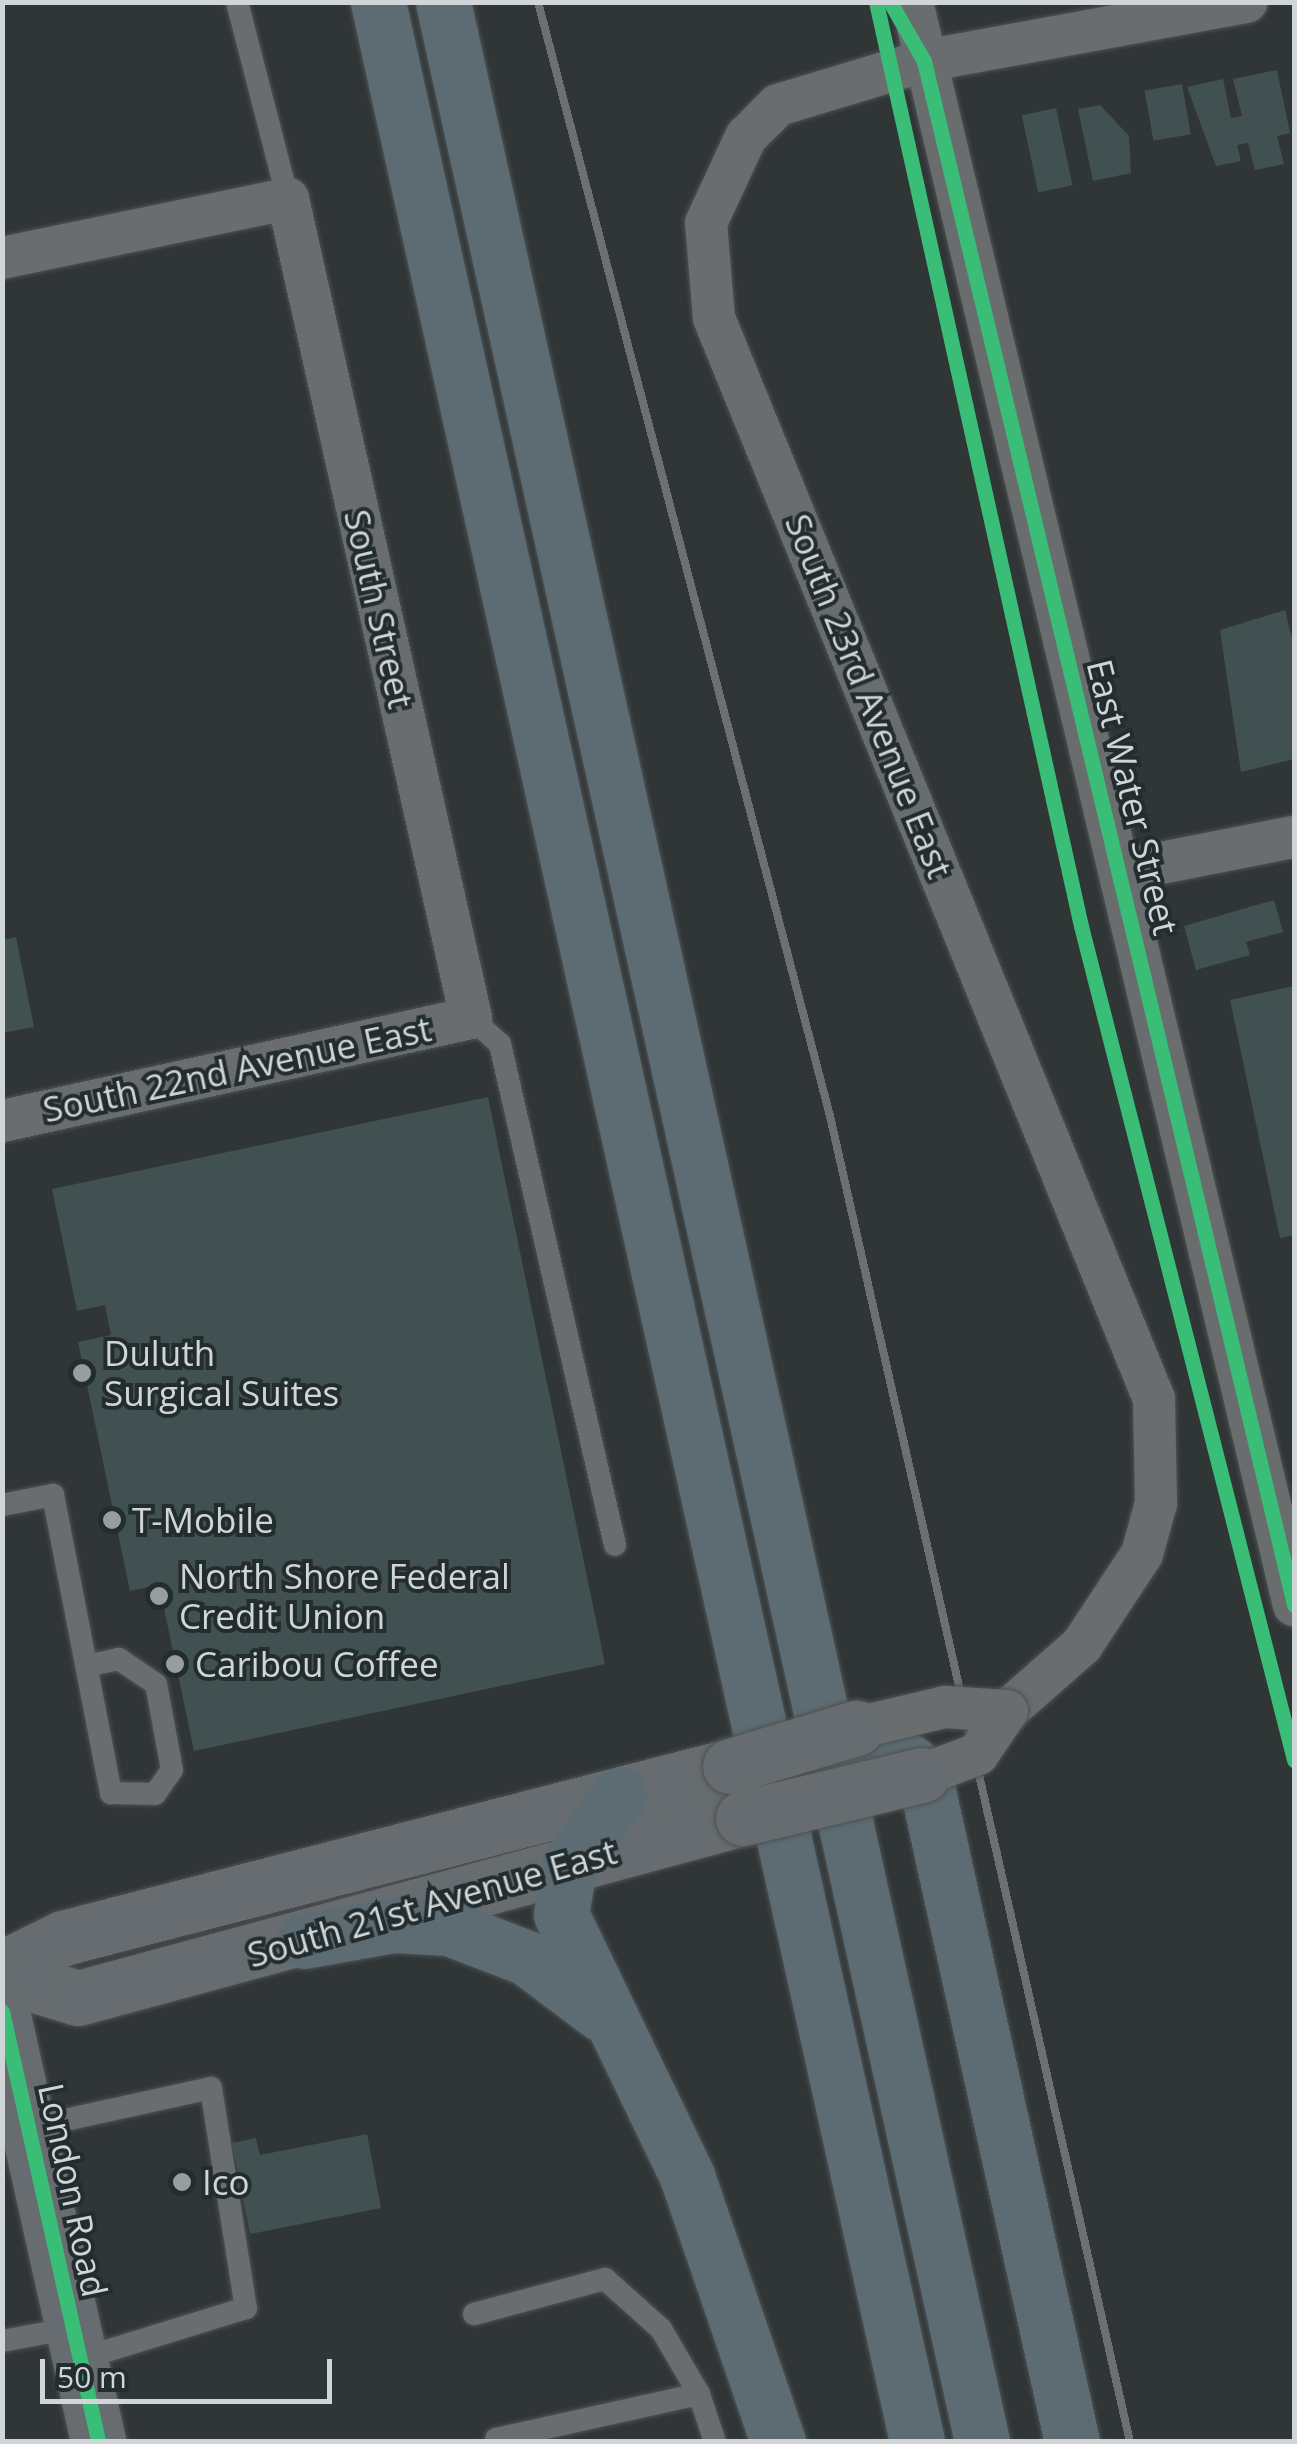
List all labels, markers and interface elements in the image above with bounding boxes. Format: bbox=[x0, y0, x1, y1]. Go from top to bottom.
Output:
street label: South Street bbox=[336, 506, 422, 712]
street label: South 23rd Avenue East bbox=[777, 508, 961, 884]
street label: East Water Street bbox=[1078, 655, 1188, 939]
street label: South 22nd Avenue East bbox=[39, 1007, 435, 1131]
place label: Duluth Surgical Suites bbox=[104, 1332, 339, 1414]
marker: Duluth Surgical Suites bbox=[69, 1360, 95, 1386]
place label: T-Mobile bbox=[132, 1499, 274, 1541]
marker: T-Mobile bbox=[101, 1509, 123, 1531]
place label: North Shore Federal Credit Union bbox=[179, 1555, 510, 1637]
marker: North Shore Federal Credit Union bbox=[148, 1585, 170, 1607]
place label: Caribou Coffee bbox=[195, 1643, 439, 1685]
marker: Caribou Coffee bbox=[164, 1653, 186, 1675]
street label: South 21st Avenue East bbox=[243, 1830, 621, 1976]
street label: London Road bbox=[30, 2079, 116, 2301]
place label: Ico bbox=[202, 2161, 250, 2203]
marker: Ico bbox=[171, 2171, 193, 2193]
scale bar bbox=[45, 2339, 338, 2401]
text: 50 m bbox=[57, 2356, 127, 2397]

